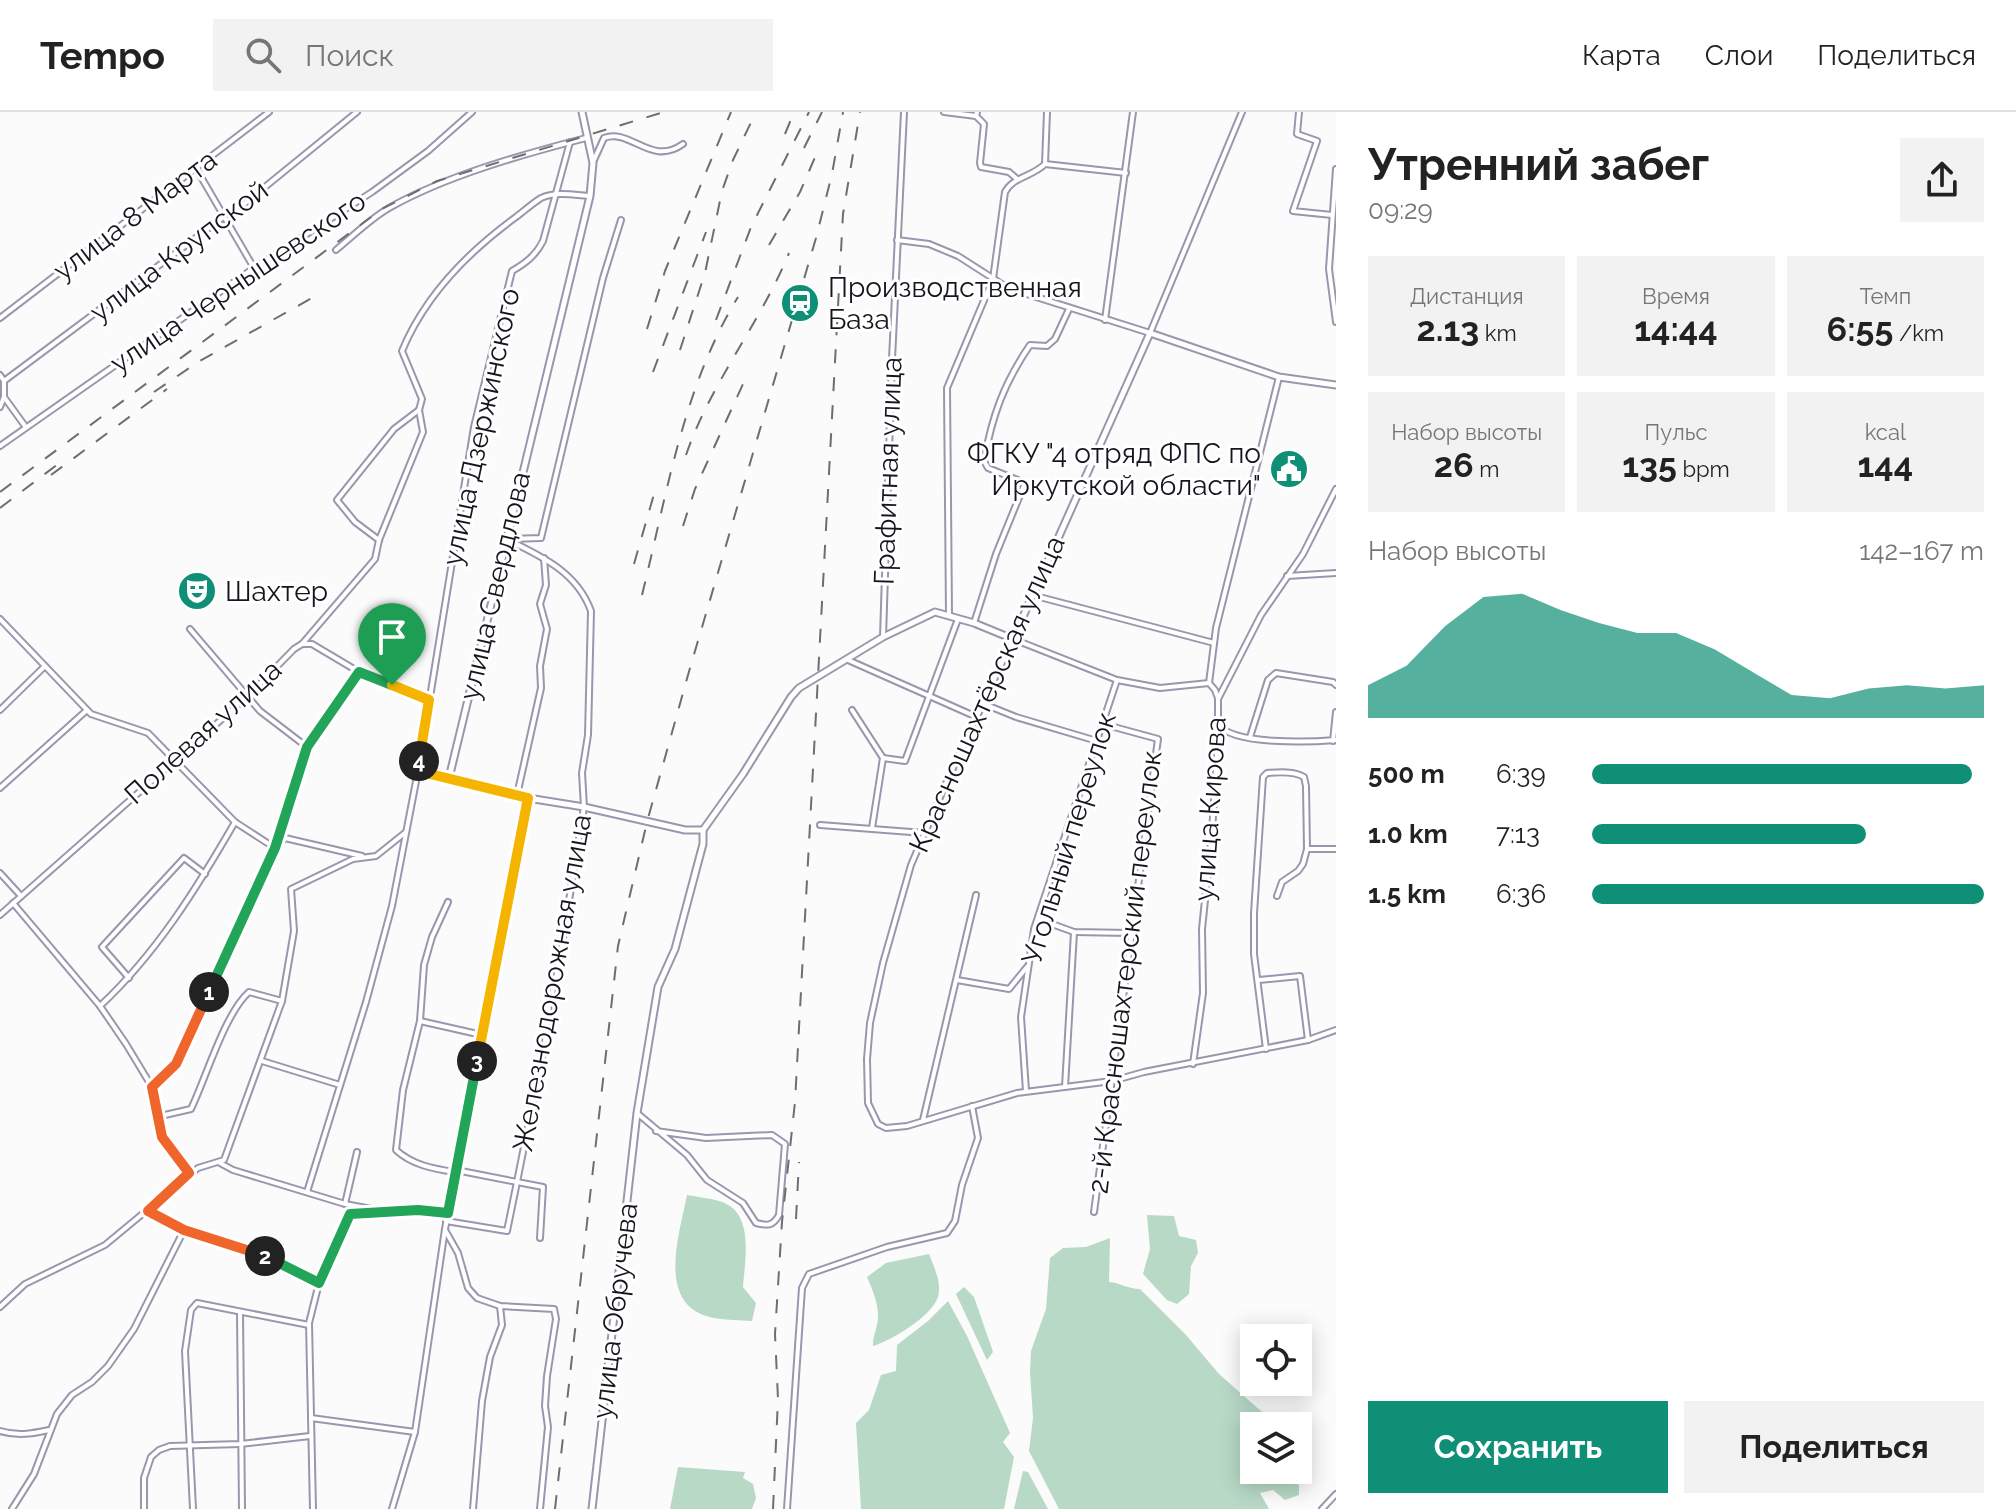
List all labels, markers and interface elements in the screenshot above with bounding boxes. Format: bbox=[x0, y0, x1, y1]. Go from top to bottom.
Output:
search box bbox=[213, 19, 773, 91]
text: Tempo bbox=[40, 33, 165, 78]
icon: search bbox=[241, 33, 285, 77]
text: Поиск bbox=[305, 38, 394, 73]
text: Карта bbox=[1582, 39, 1661, 72]
text: Слои bbox=[1705, 39, 1773, 72]
text: Поделиться bbox=[1817, 39, 1976, 72]
button: share bbox=[1900, 138, 1984, 222]
text: Утренний забег bbox=[1368, 139, 1709, 190]
street label: улица 8 Марта bbox=[47, 143, 223, 287]
street label: улица Крупской bbox=[83, 173, 275, 329]
street label: улица Чернышевского bbox=[104, 184, 372, 380]
text: 09:29 bbox=[1368, 195, 1433, 225]
place label: Производственная База bbox=[828, 271, 1082, 336]
station icon: Производственная База bbox=[779, 282, 821, 324]
text: Дистанция bbox=[1410, 283, 1524, 309]
text: Время bbox=[1642, 283, 1710, 309]
text: Темп bbox=[1859, 283, 1911, 309]
street label: улица Дзержинского bbox=[435, 285, 527, 569]
text: 2.13 bbox=[1417, 309, 1479, 349]
text: 14:44 bbox=[1634, 309, 1718, 349]
text: 6:55 bbox=[1827, 309, 1893, 349]
text: km bbox=[1479, 320, 1517, 346]
text: /km bbox=[1893, 320, 1944, 346]
street label: Графитная улица bbox=[868, 356, 908, 586]
text: Набор высоты bbox=[1391, 419, 1542, 445]
text: Пульс bbox=[1645, 419, 1707, 445]
text: kcal bbox=[1865, 419, 1906, 445]
place label: ФГКУ "4 отряд ФПС по Иркутской области" bbox=[967, 437, 1261, 502]
text: 26 bbox=[1434, 445, 1474, 485]
text: 135 bbox=[1622, 445, 1677, 485]
text: 144 bbox=[1858, 445, 1913, 485]
public building icon: ФГКУ "4 отряд ФПС по Иркутской области" bbox=[1268, 448, 1310, 490]
text: m bbox=[1474, 456, 1499, 482]
text: bpm bbox=[1677, 456, 1730, 482]
street label: улица Свердлова bbox=[453, 469, 537, 703]
street label: Красношахтёрская улица bbox=[902, 531, 1072, 857]
text: Набор высоты bbox=[1368, 536, 1546, 566]
text: 142–167 m bbox=[1859, 536, 1984, 566]
theatre icon: Шахтер bbox=[176, 570, 218, 612]
place label: Шахтер bbox=[225, 575, 328, 608]
pin bbox=[358, 603, 426, 685]
icon: arrive bbox=[370, 615, 414, 659]
street label: Полевая улица bbox=[118, 653, 288, 811]
street label: Угольный переулок bbox=[1015, 708, 1123, 968]
street label: улица Кирова bbox=[1187, 716, 1233, 902]
pin: 4 bbox=[399, 741, 439, 781]
text: 4 bbox=[413, 748, 425, 774]
street label: 2-й Красношахтерский переулок bbox=[1081, 749, 1169, 1195]
text: 500 m bbox=[1368, 759, 1445, 789]
text: 6:39 bbox=[1496, 759, 1546, 789]
street label: Железнодорожная улица bbox=[506, 812, 598, 1154]
text: 1.0 km bbox=[1368, 819, 1448, 849]
text: 7:13 bbox=[1496, 819, 1540, 849]
text: 1.5 km bbox=[1368, 879, 1446, 909]
text: 6:36 bbox=[1496, 879, 1546, 909]
pin: 1 bbox=[189, 972, 229, 1012]
text: 1 bbox=[204, 979, 214, 1005]
pin: 3 bbox=[457, 1041, 497, 1081]
text: 3 bbox=[471, 1048, 483, 1074]
street label: улица Обручева bbox=[585, 1201, 645, 1421]
pin: 2 bbox=[245, 1236, 285, 1276]
text: 2 bbox=[259, 1243, 271, 1269]
map controls bbox=[1240, 1324, 1312, 1484]
button: locate bbox=[1240, 1324, 1312, 1396]
button: Сохранить bbox=[1368, 1401, 1668, 1493]
button: Поделиться bbox=[1684, 1401, 1984, 1493]
button: layers bbox=[1240, 1412, 1312, 1484]

